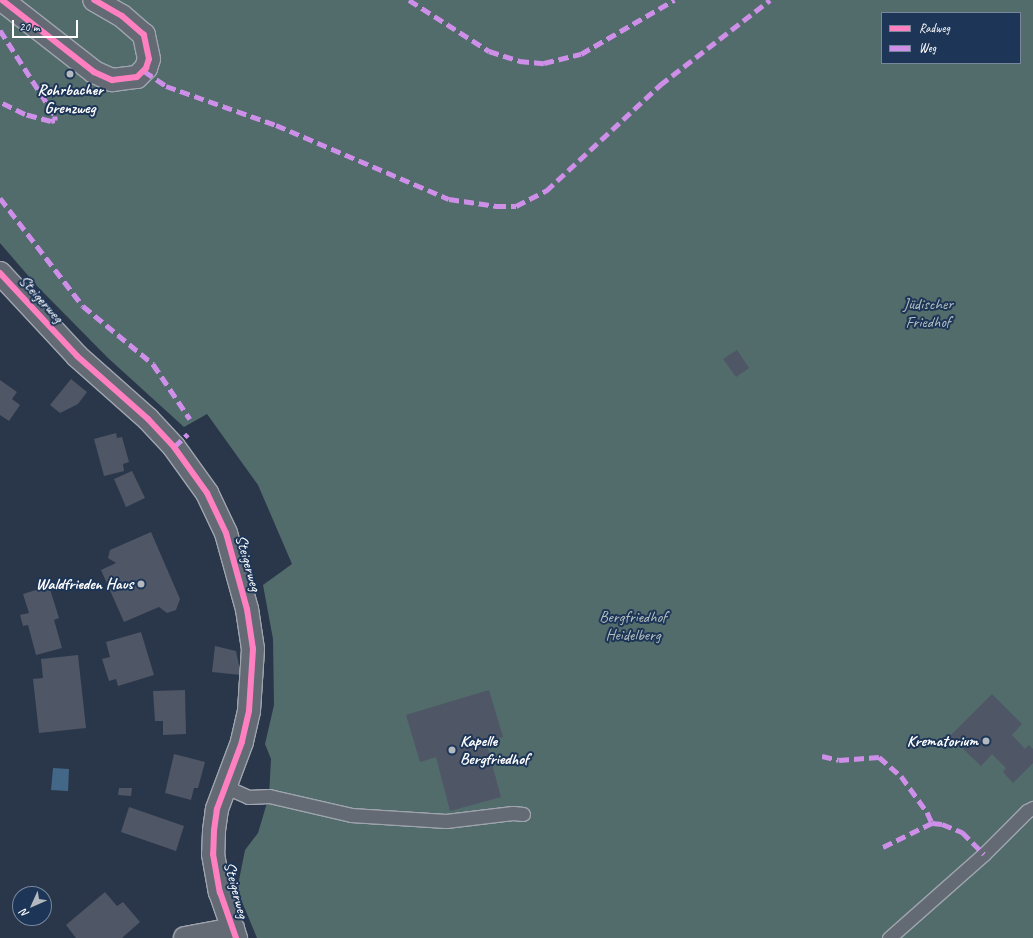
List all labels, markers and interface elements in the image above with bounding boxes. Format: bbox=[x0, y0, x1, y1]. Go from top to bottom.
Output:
scale bar bbox=[14, 12, 80, 38]
legend bbox=[881, 12, 1021, 64]
text: 20 m bbox=[19, 19, 39, 35]
text: Radweg bbox=[919, 20, 950, 36]
text: Weg bbox=[919, 40, 936, 56]
marker: Rohrbacher Grenzweg bbox=[65, 69, 75, 79]
place label: Rohrbacher Grenzweg bbox=[37, 80, 103, 118]
street label: Steigerweg bbox=[15, 271, 67, 327]
park label: Jüdischer Friedhof bbox=[903, 294, 953, 332]
street label: Steigerweg bbox=[231, 533, 265, 593]
place label: Waldfrieden Haus bbox=[35, 574, 133, 594]
marker: Waldfrieden Haus bbox=[136, 579, 146, 589]
park label: Bergfriedhof Heidelberg bbox=[599, 607, 667, 645]
place label: Kapelle Bergfriedhof bbox=[460, 731, 529, 769]
place label: Krematorium bbox=[907, 731, 978, 751]
marker: Krematorium bbox=[981, 736, 991, 746]
marker: Kapelle Bergfriedhof bbox=[447, 745, 457, 755]
street label: Steigerweg bbox=[219, 860, 253, 920]
north arrow bbox=[12, 886, 52, 926]
text: N bbox=[17, 906, 32, 921]

